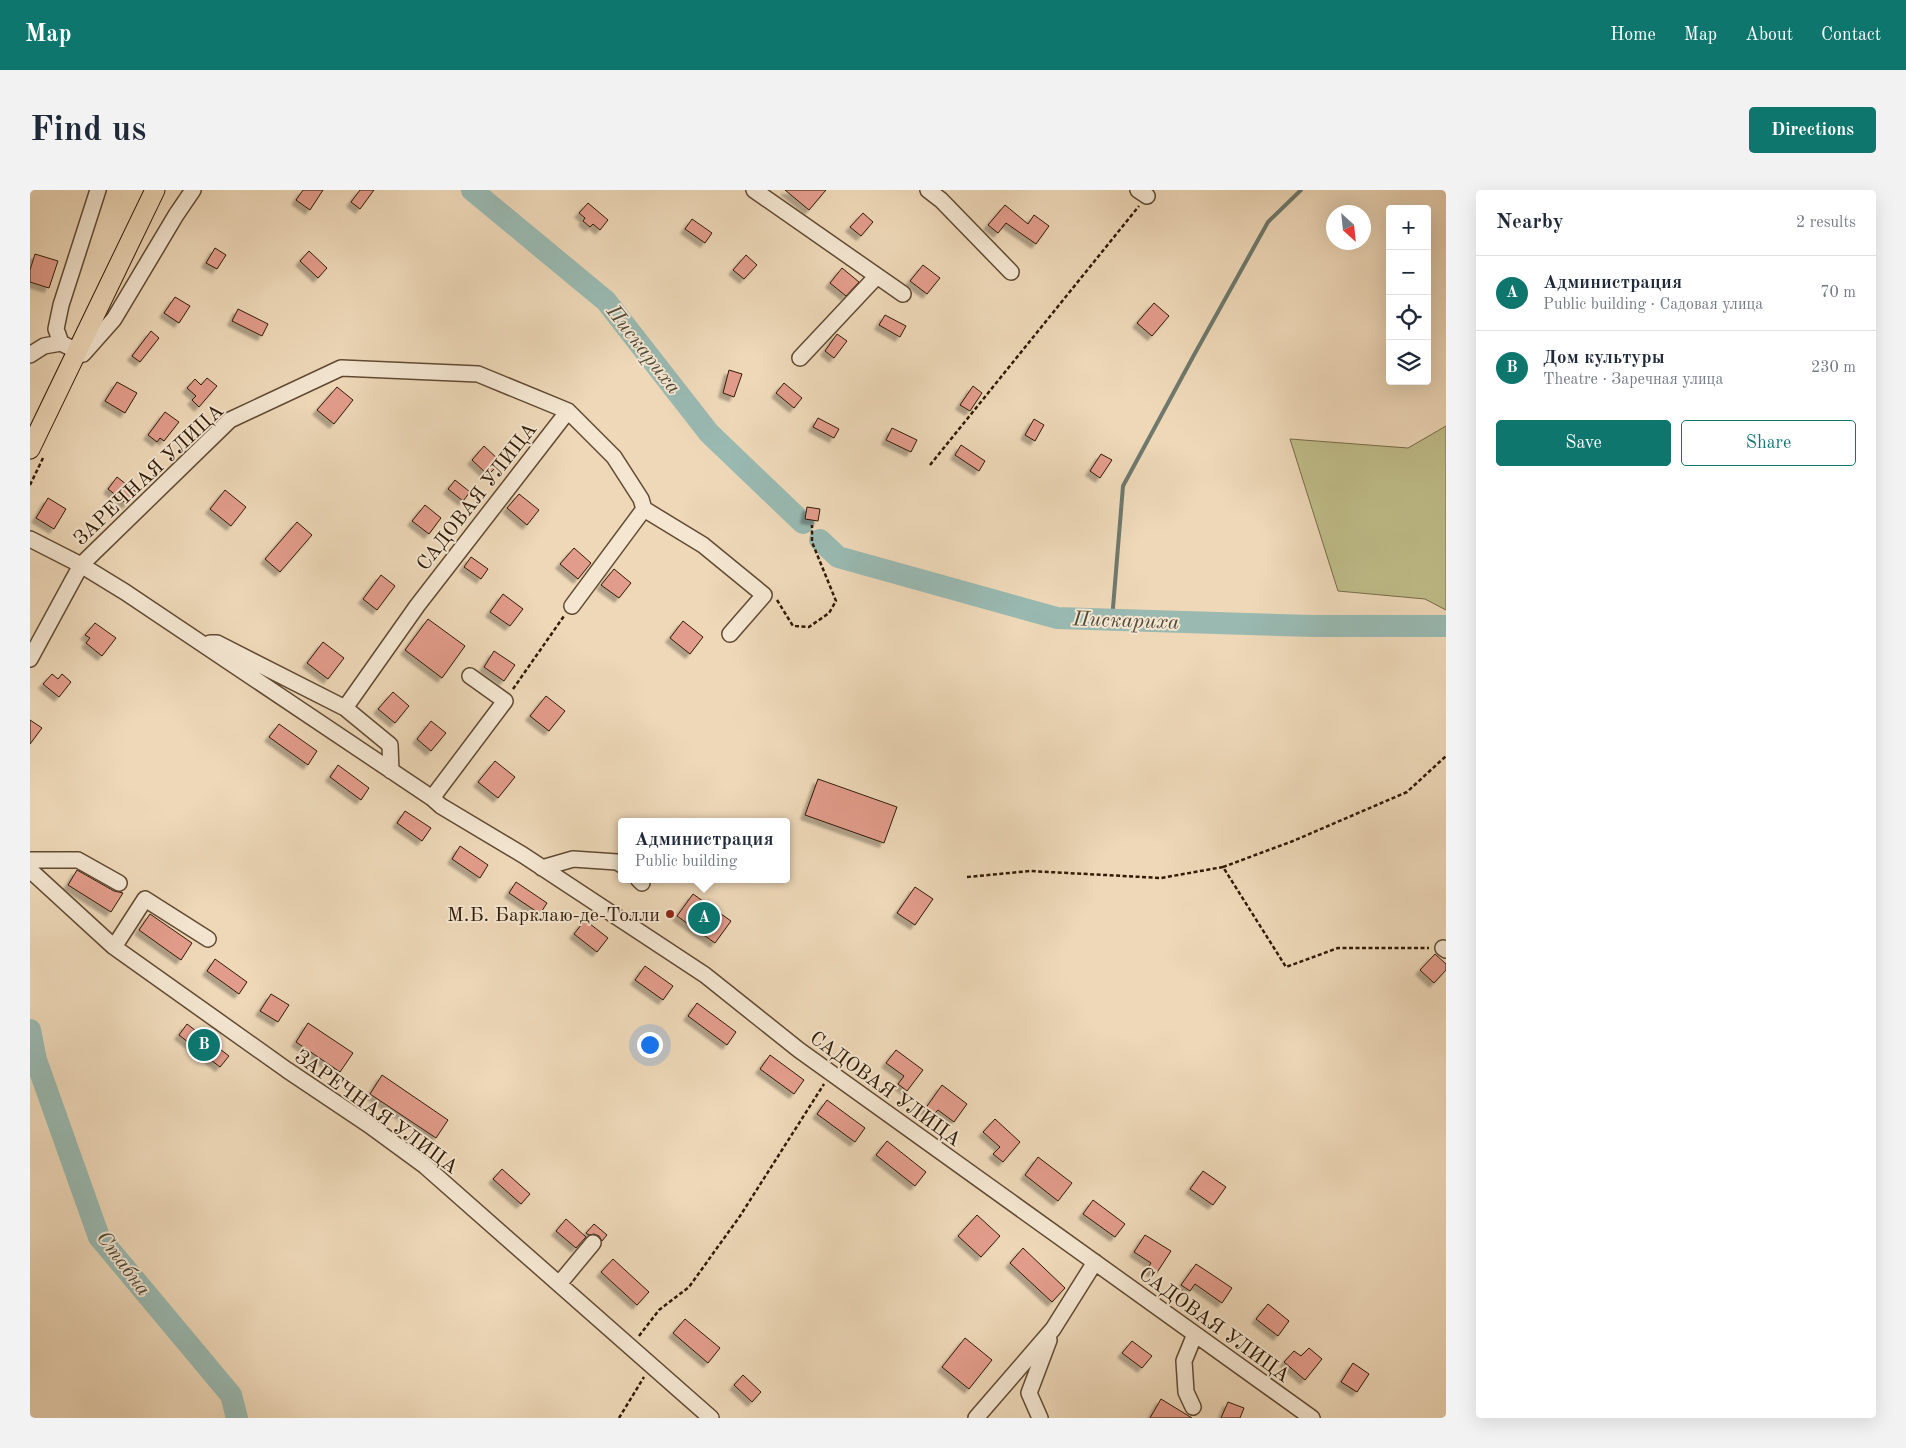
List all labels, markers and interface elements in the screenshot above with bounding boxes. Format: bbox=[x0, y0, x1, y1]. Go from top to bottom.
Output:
text: Map bbox=[25, 23, 72, 47]
text: Home bbox=[1610, 26, 1656, 44]
text: Map bbox=[1684, 26, 1717, 44]
text: About bbox=[1745, 26, 1793, 44]
text: Contact bbox=[1821, 26, 1881, 44]
button: Directions bbox=[1749, 107, 1876, 153]
text: Find us bbox=[30, 113, 146, 148]
north arrow bbox=[1326, 205, 1371, 250]
map controls bbox=[1386, 205, 1431, 385]
button: + bbox=[1386, 205, 1431, 250]
text: Nearby bbox=[1496, 212, 1564, 233]
text: 2 results bbox=[1796, 215, 1856, 231]
button: − bbox=[1386, 250, 1431, 295]
text: Администрация bbox=[1543, 274, 1682, 293]
text: A bbox=[1506, 285, 1518, 301]
text: 70 m bbox=[1820, 285, 1856, 301]
button: locate bbox=[1386, 295, 1431, 340]
text: Public building · Садовая улица bbox=[1543, 297, 1763, 313]
water label: Пискариха bbox=[601, 301, 684, 398]
button: layers bbox=[1386, 340, 1431, 385]
text: Дом культуры bbox=[1543, 349, 1665, 368]
text: B bbox=[1506, 360, 1518, 376]
text: 230 m bbox=[1811, 360, 1856, 376]
text: Theatre · Заречная улица bbox=[1543, 372, 1723, 388]
street label: ЗАРЕЧНАЯ УЛИЦА bbox=[71, 401, 228, 550]
street label: САДОВАЯ УЛИЦА bbox=[414, 420, 541, 575]
button: Save bbox=[1496, 420, 1671, 466]
button: Share bbox=[1681, 420, 1856, 466]
water label: Пискариха bbox=[1071, 609, 1180, 634]
popup bbox=[618, 818, 790, 883]
text: Администрация bbox=[634, 831, 774, 850]
text: Public building bbox=[634, 854, 738, 870]
pin: A bbox=[688, 899, 720, 937]
place label: М.Б. Барклаю-де-Толли bbox=[447, 906, 660, 926]
marker: М.Б. Барклаю-де-Толли bbox=[664, 908, 676, 920]
pin: B bbox=[188, 1026, 220, 1064]
street label: САДОВАЯ УЛИЦА bbox=[806, 1028, 964, 1151]
your location bbox=[637, 1032, 663, 1058]
street label: ЗАРЕЧНАЯ УЛИЦА bbox=[290, 1047, 461, 1178]
water label: Стабна bbox=[92, 1228, 154, 1300]
street label: САДОВАЯ УЛИЦА bbox=[1135, 1264, 1293, 1387]

